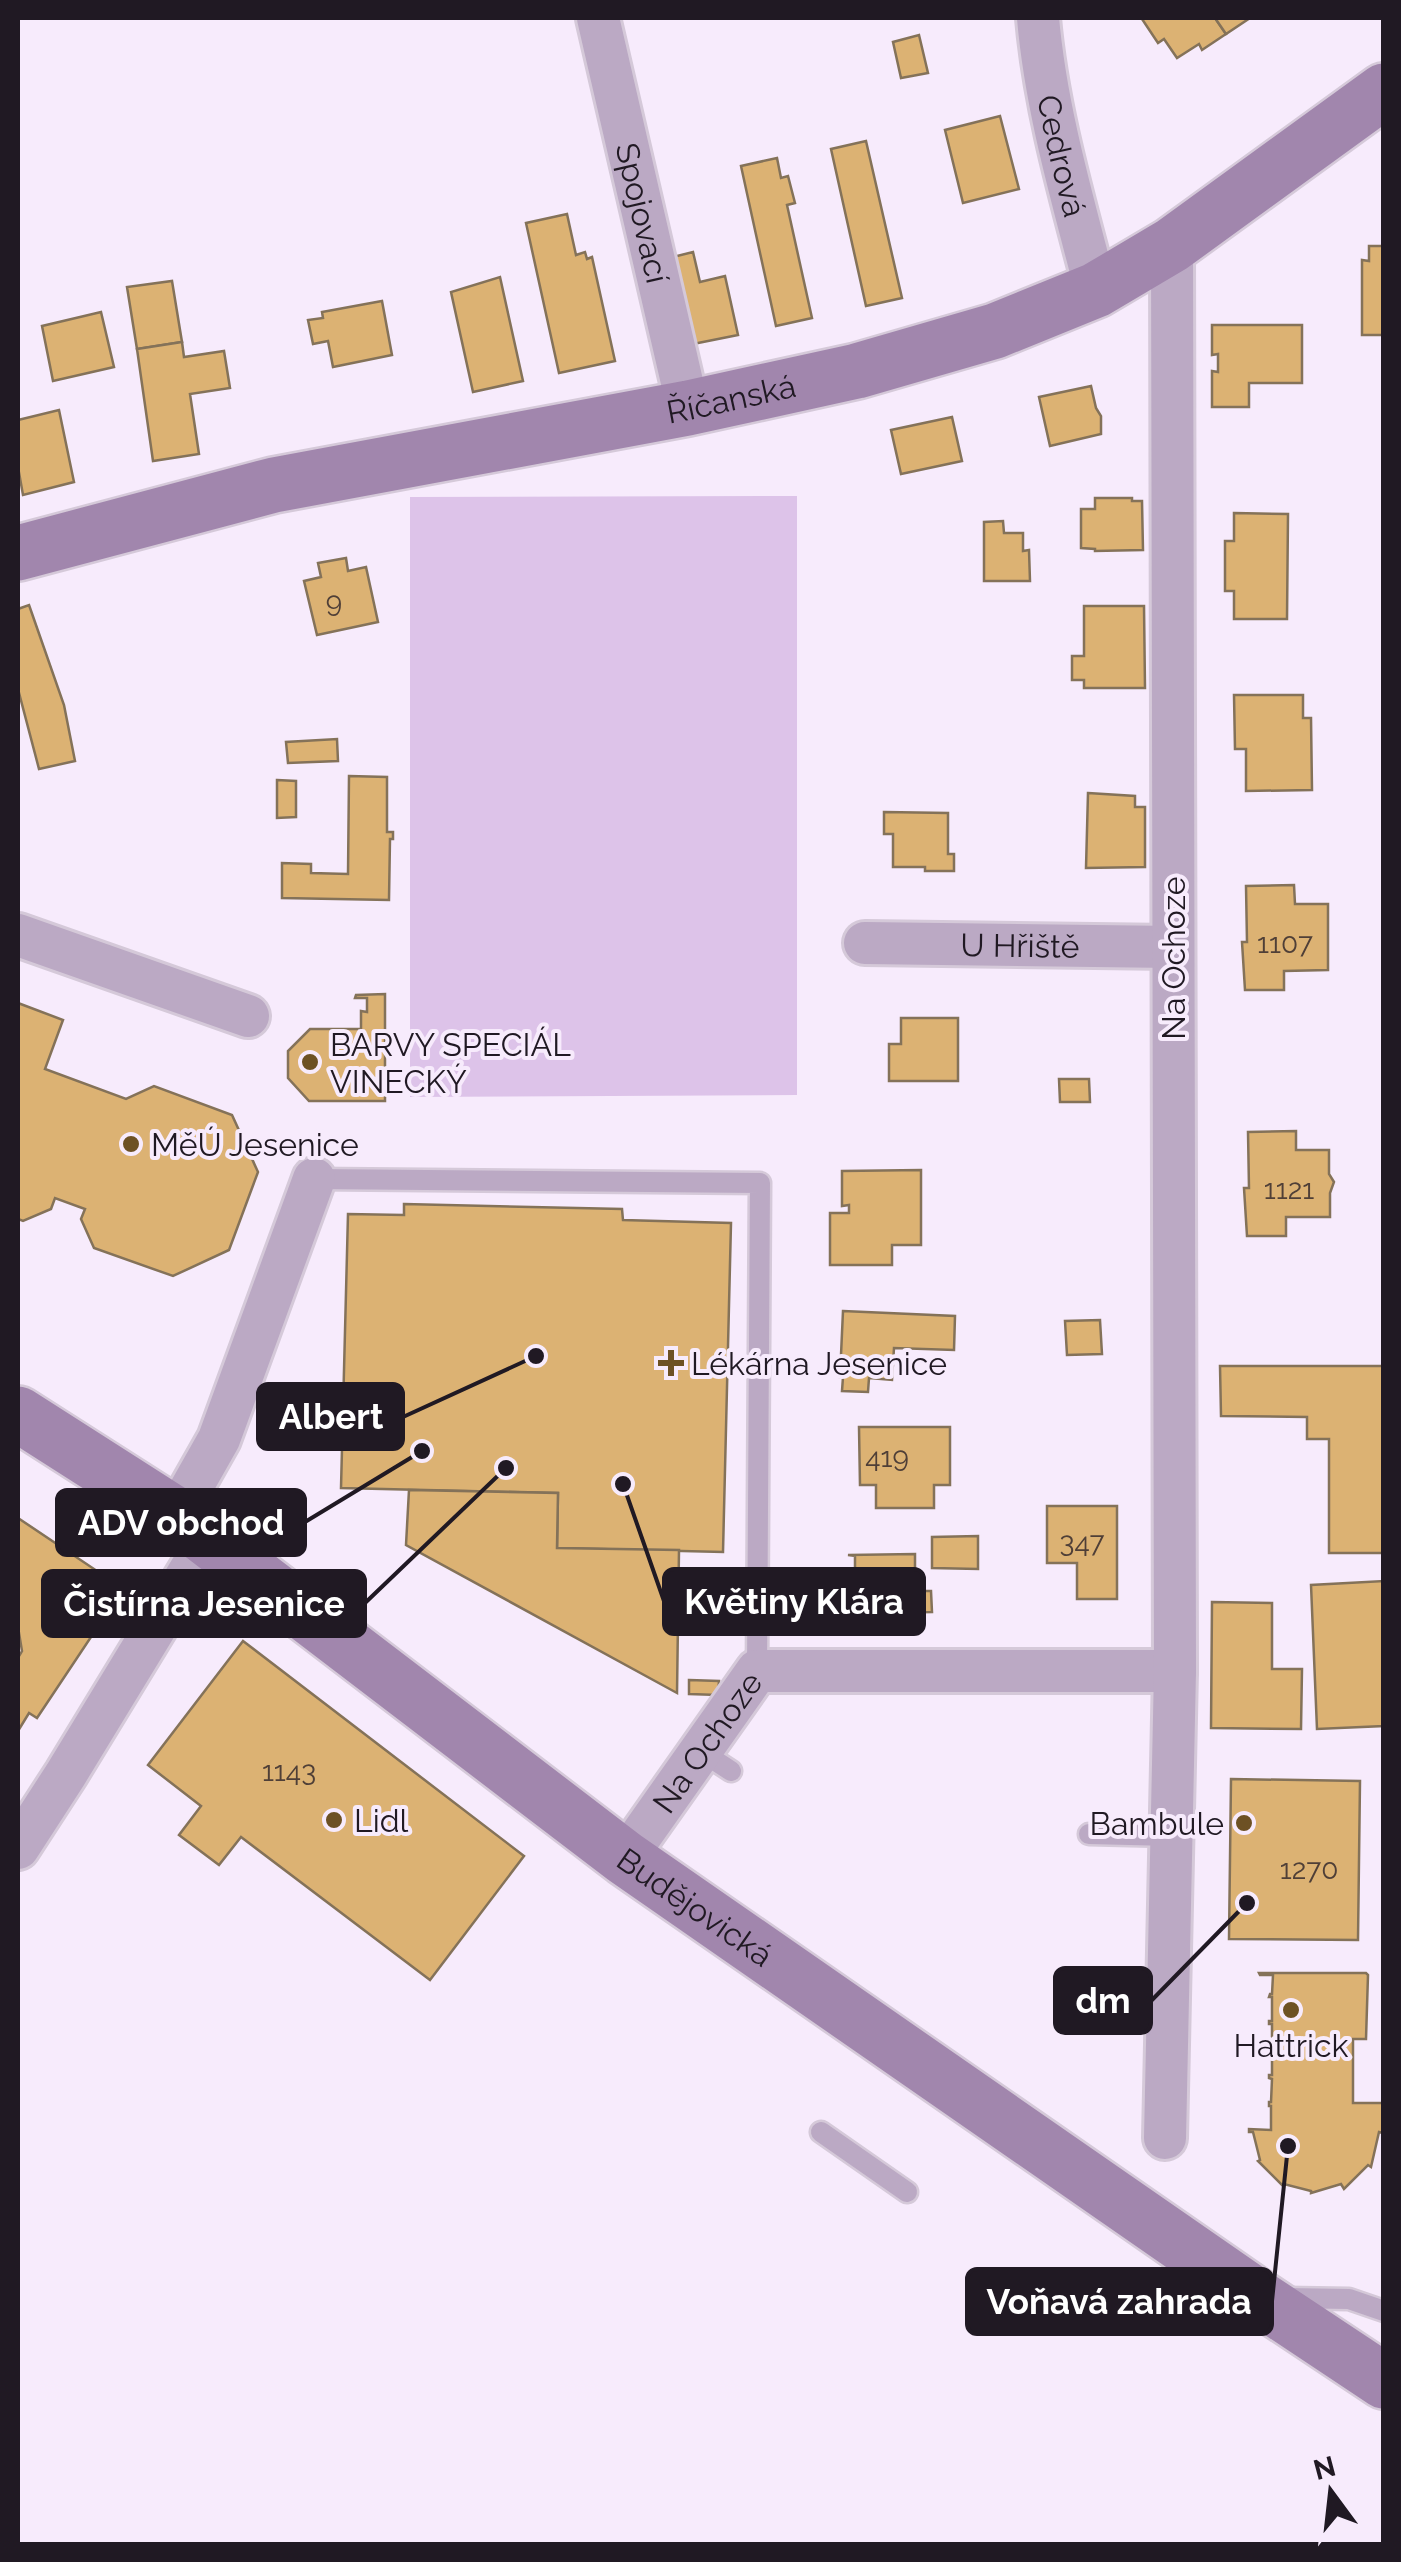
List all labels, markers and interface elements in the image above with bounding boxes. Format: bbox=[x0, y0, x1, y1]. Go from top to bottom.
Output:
street label: Cedrová bbox=[1031, 92, 1094, 221]
street label: Spojovací bbox=[609, 139, 677, 287]
street label: Říčanská bbox=[663, 366, 799, 430]
house number: 9 bbox=[326, 586, 342, 619]
street label: Na Ochoze bbox=[1155, 876, 1192, 1040]
street label: U Hřiště bbox=[960, 926, 1080, 964]
house number: 1107 bbox=[1257, 927, 1313, 960]
place label: BARVY SPECIÁL VINECKÝ bbox=[330, 1026, 571, 1100]
marker: BARVY SPECIÁL VINECKÝ bbox=[299, 1051, 321, 1073]
place label: MěÚ Jesenice bbox=[151, 1126, 359, 1163]
marker: MěÚ Jesenice bbox=[120, 1133, 142, 1155]
house number: 1121 bbox=[1264, 1173, 1314, 1206]
place label: Lékárna Jesenice bbox=[691, 1345, 947, 1382]
marker: Lékárna Jesenice bbox=[660, 1352, 682, 1374]
callout: Albert bbox=[258, 1384, 403, 1449]
text: Albert bbox=[279, 1396, 384, 1437]
house number: 419 bbox=[865, 1441, 909, 1474]
callout: ADV obchod bbox=[57, 1490, 305, 1555]
text: ADV obchod bbox=[78, 1502, 284, 1543]
house number: 347 bbox=[1059, 1526, 1105, 1559]
callout: Květiny Klára bbox=[664, 1569, 924, 1634]
callout: Čistírna Jesenice bbox=[43, 1571, 365, 1636]
text: Květiny Klára bbox=[684, 1581, 904, 1622]
text: Čistírna Jesenice bbox=[63, 1583, 345, 1624]
street label: Na Ochoze bbox=[645, 1665, 769, 1819]
house number: 1143 bbox=[262, 1755, 316, 1788]
place label: Lidl bbox=[354, 1802, 409, 1839]
place label: Bambule bbox=[1090, 1805, 1224, 1842]
marker: Lidl bbox=[323, 1809, 345, 1831]
marker: Bambule bbox=[1233, 1812, 1255, 1834]
street label: Budějovická bbox=[610, 1840, 780, 1973]
house number: 1270 bbox=[1280, 1853, 1338, 1886]
callout: dm bbox=[1055, 1968, 1151, 2033]
text: dm bbox=[1075, 1980, 1131, 2021]
marker: Hattrick bbox=[1280, 1999, 1302, 2021]
place label: Hattrick bbox=[1234, 2027, 1349, 2064]
callout: Voňavá zahrada bbox=[967, 2269, 1272, 2334]
text: Voňavá zahrada bbox=[987, 2281, 1251, 2322]
north arrow bbox=[1281, 2442, 1381, 2542]
text: N bbox=[1310, 2450, 1339, 2487]

